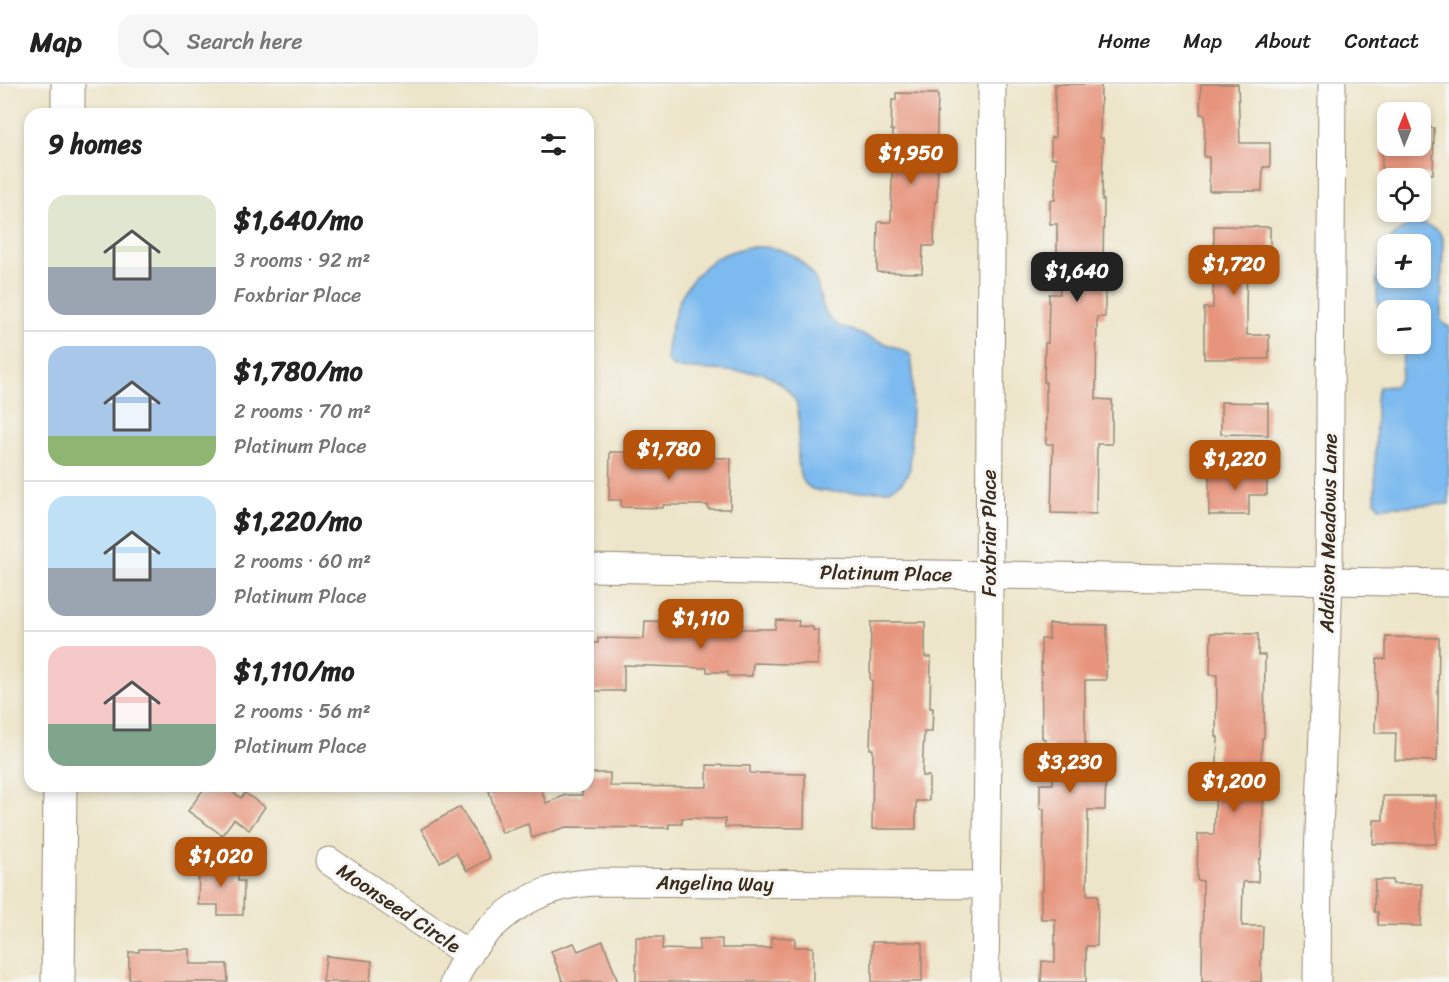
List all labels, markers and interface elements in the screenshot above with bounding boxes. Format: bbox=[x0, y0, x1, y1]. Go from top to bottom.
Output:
search box bbox=[118, 14, 538, 68]
text: Map bbox=[30, 17, 82, 66]
text: Search here bbox=[187, 22, 303, 61]
text: Home bbox=[1098, 22, 1150, 60]
text: Map bbox=[1183, 22, 1222, 60]
text: About bbox=[1255, 22, 1312, 60]
text: Contact bbox=[1345, 22, 1419, 60]
icon: search bbox=[139, 25, 172, 58]
north arrow bbox=[1377, 102, 1431, 156]
map controls bbox=[1377, 102, 1431, 354]
text: 9 homes bbox=[48, 121, 142, 167]
icon: filters bbox=[537, 128, 570, 161]
pin: $1,950 bbox=[862, 134, 960, 185]
text: $1,950 bbox=[879, 136, 943, 171]
button: locate bbox=[1377, 168, 1431, 222]
text: $1,640/mo bbox=[234, 197, 363, 243]
icon: home bbox=[96, 219, 168, 291]
button: + bbox=[1377, 234, 1431, 288]
text: 3 rooms · 92 m² bbox=[234, 243, 370, 278]
pin: $1,720 bbox=[1185, 245, 1283, 296]
text: $1,720 bbox=[1202, 247, 1266, 282]
pin: $1,640 bbox=[1028, 252, 1126, 303]
text: $1,640 bbox=[1045, 254, 1109, 289]
text: Foxbriar Place bbox=[234, 278, 361, 313]
button: − bbox=[1377, 300, 1431, 354]
text: $1,780/mo bbox=[234, 348, 363, 394]
icon: home bbox=[96, 370, 168, 442]
text: 2 rooms · 70 m² bbox=[234, 394, 371, 429]
text: Platinum Place bbox=[234, 429, 366, 464]
pin: $1,780 bbox=[620, 430, 718, 481]
text: $1,780 bbox=[637, 432, 701, 467]
street label: Addison Meadows Lane bbox=[1309, 433, 1348, 634]
pin: $1,220 bbox=[1186, 440, 1284, 491]
text: $1,220 bbox=[1203, 442, 1267, 477]
street label: Foxbriar Place bbox=[972, 469, 1007, 597]
text: $1,220/mo bbox=[234, 498, 362, 544]
icon: home bbox=[96, 520, 168, 592]
text: 2 rooms · 60 m² bbox=[234, 544, 371, 579]
street label: Platinum Place bbox=[819, 555, 952, 592]
text: Platinum Place bbox=[234, 579, 366, 614]
pin: $1,110 bbox=[652, 599, 750, 650]
text: $1,110 bbox=[672, 601, 730, 636]
text: $1,110/mo bbox=[234, 648, 354, 694]
icon: home bbox=[96, 670, 168, 742]
text: 2 rooms · 56 m² bbox=[234, 694, 371, 729]
text: Platinum Place bbox=[234, 729, 366, 764]
pin: $3,230 bbox=[1021, 743, 1119, 794]
text: $3,230 bbox=[1038, 745, 1102, 780]
pin: $1,200 bbox=[1185, 762, 1283, 813]
text: $1,200 bbox=[1202, 764, 1266, 799]
pin: $1,020 bbox=[172, 837, 270, 888]
text: $1,020 bbox=[189, 839, 253, 874]
street label: Moonseed Circle bbox=[329, 854, 468, 963]
street label: Angelina Way bbox=[655, 865, 775, 902]

